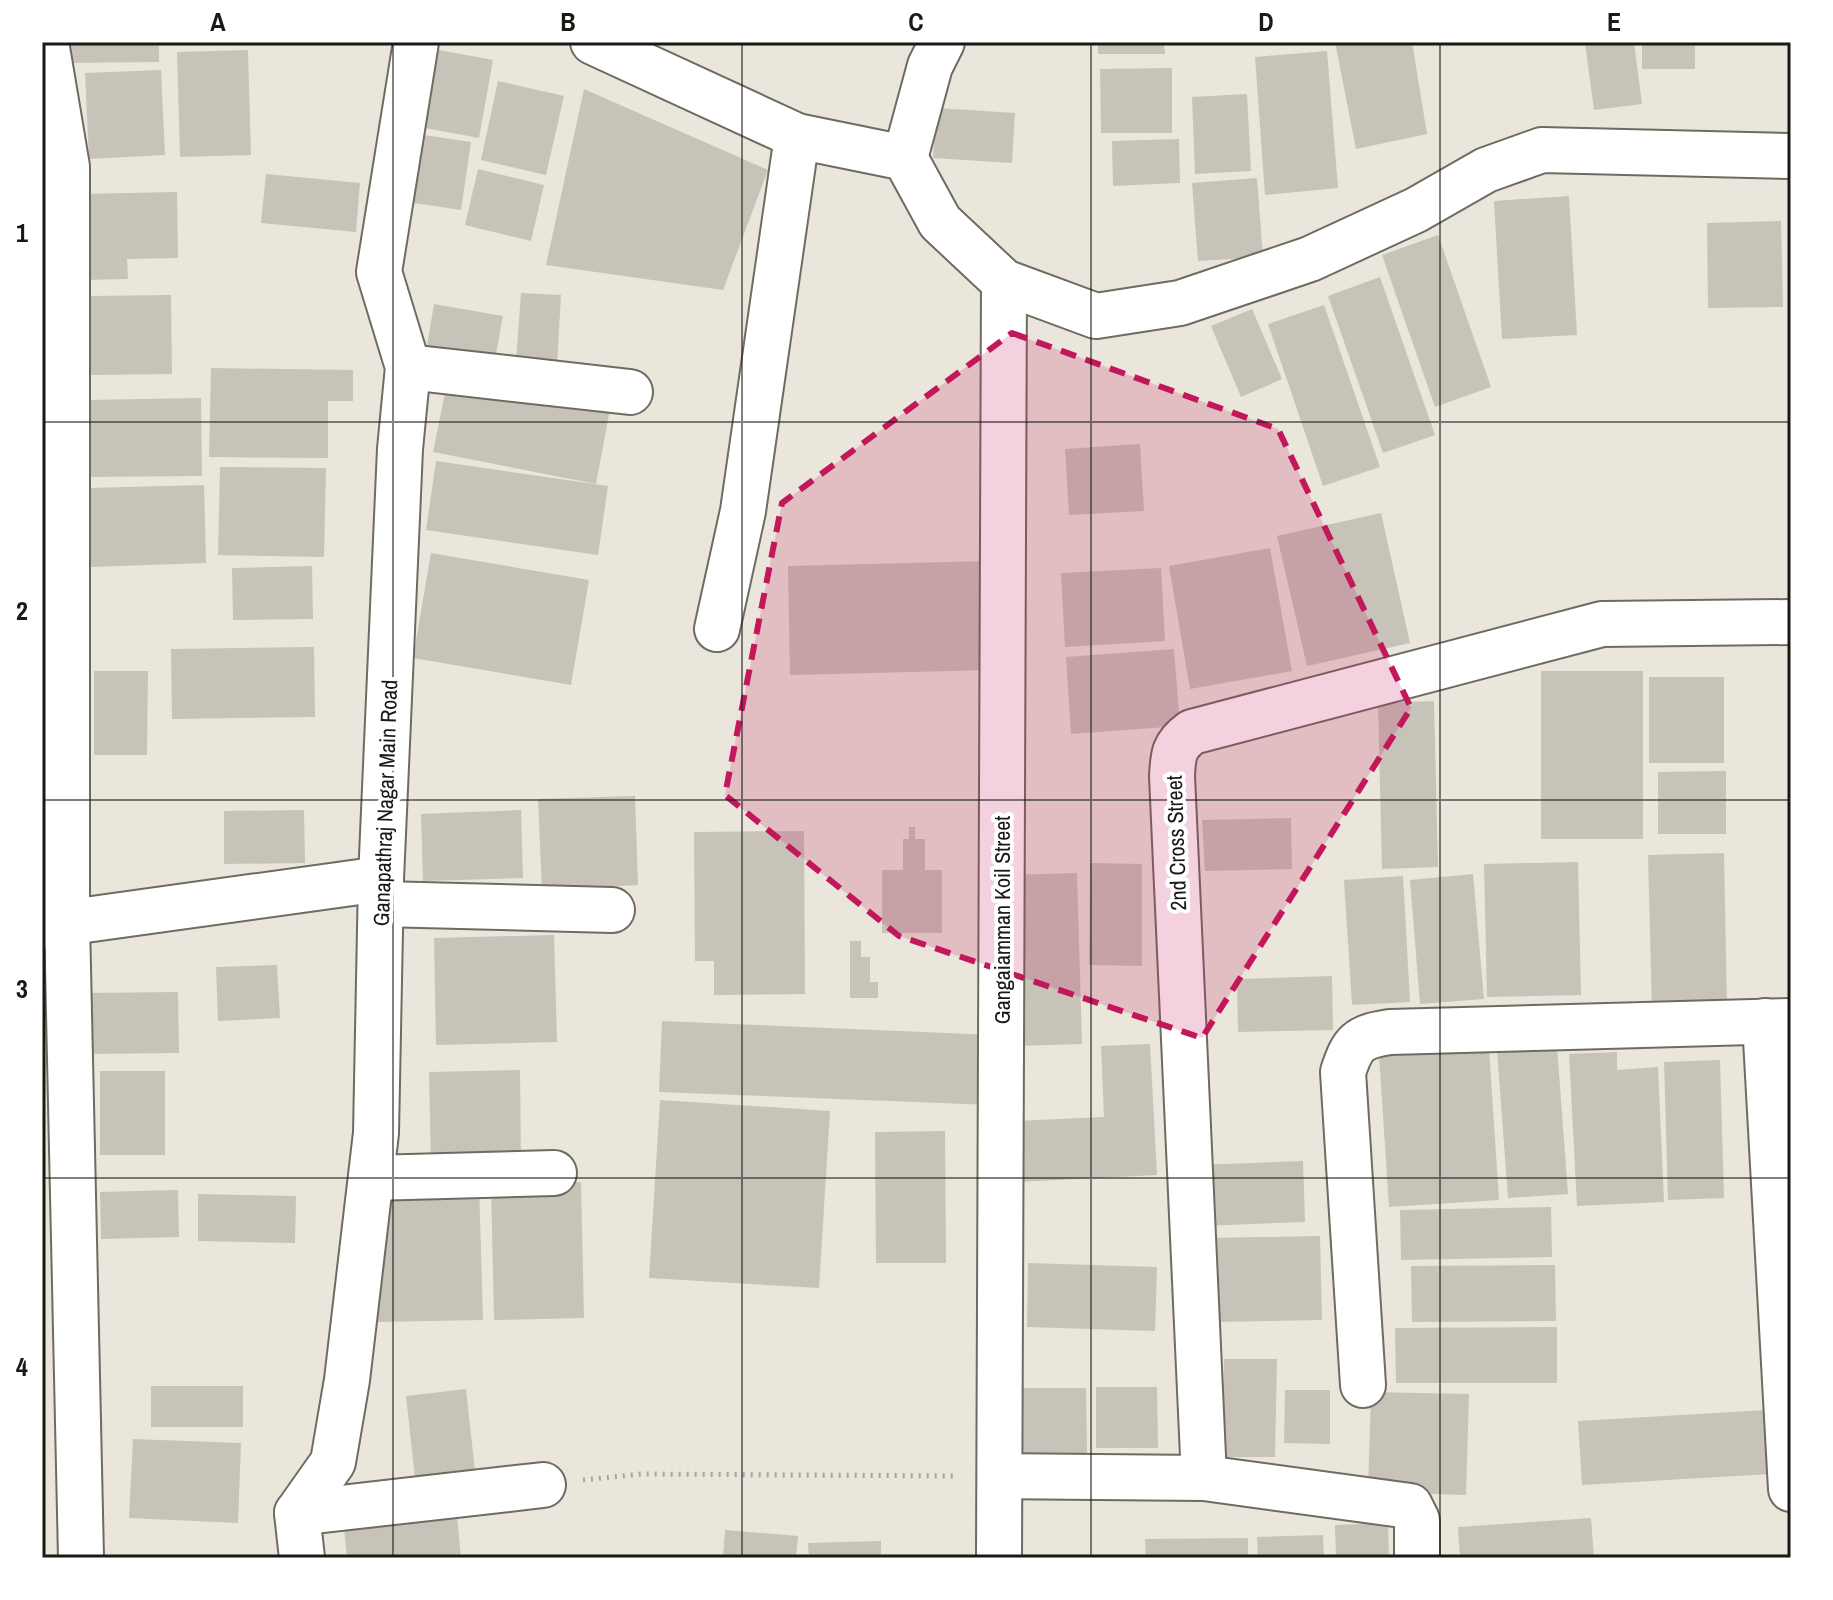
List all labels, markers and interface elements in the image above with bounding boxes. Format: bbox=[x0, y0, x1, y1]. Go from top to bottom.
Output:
text: A bbox=[210, 4, 226, 39]
text: B bbox=[560, 4, 576, 39]
text: C bbox=[908, 4, 924, 39]
text: D bbox=[1258, 4, 1274, 39]
text: E bbox=[1607, 4, 1621, 39]
text: 1 bbox=[16, 215, 28, 250]
text: 2 bbox=[16, 593, 28, 628]
street label: Ganapathraj Nagar Main Road bbox=[366, 679, 404, 927]
street label: 2nd Cross Street bbox=[1159, 775, 1193, 911]
street label: Gangaiamman Koil Street bbox=[987, 816, 1017, 1024]
text: 3 bbox=[16, 971, 28, 1006]
text: 4 bbox=[16, 1349, 28, 1384]

